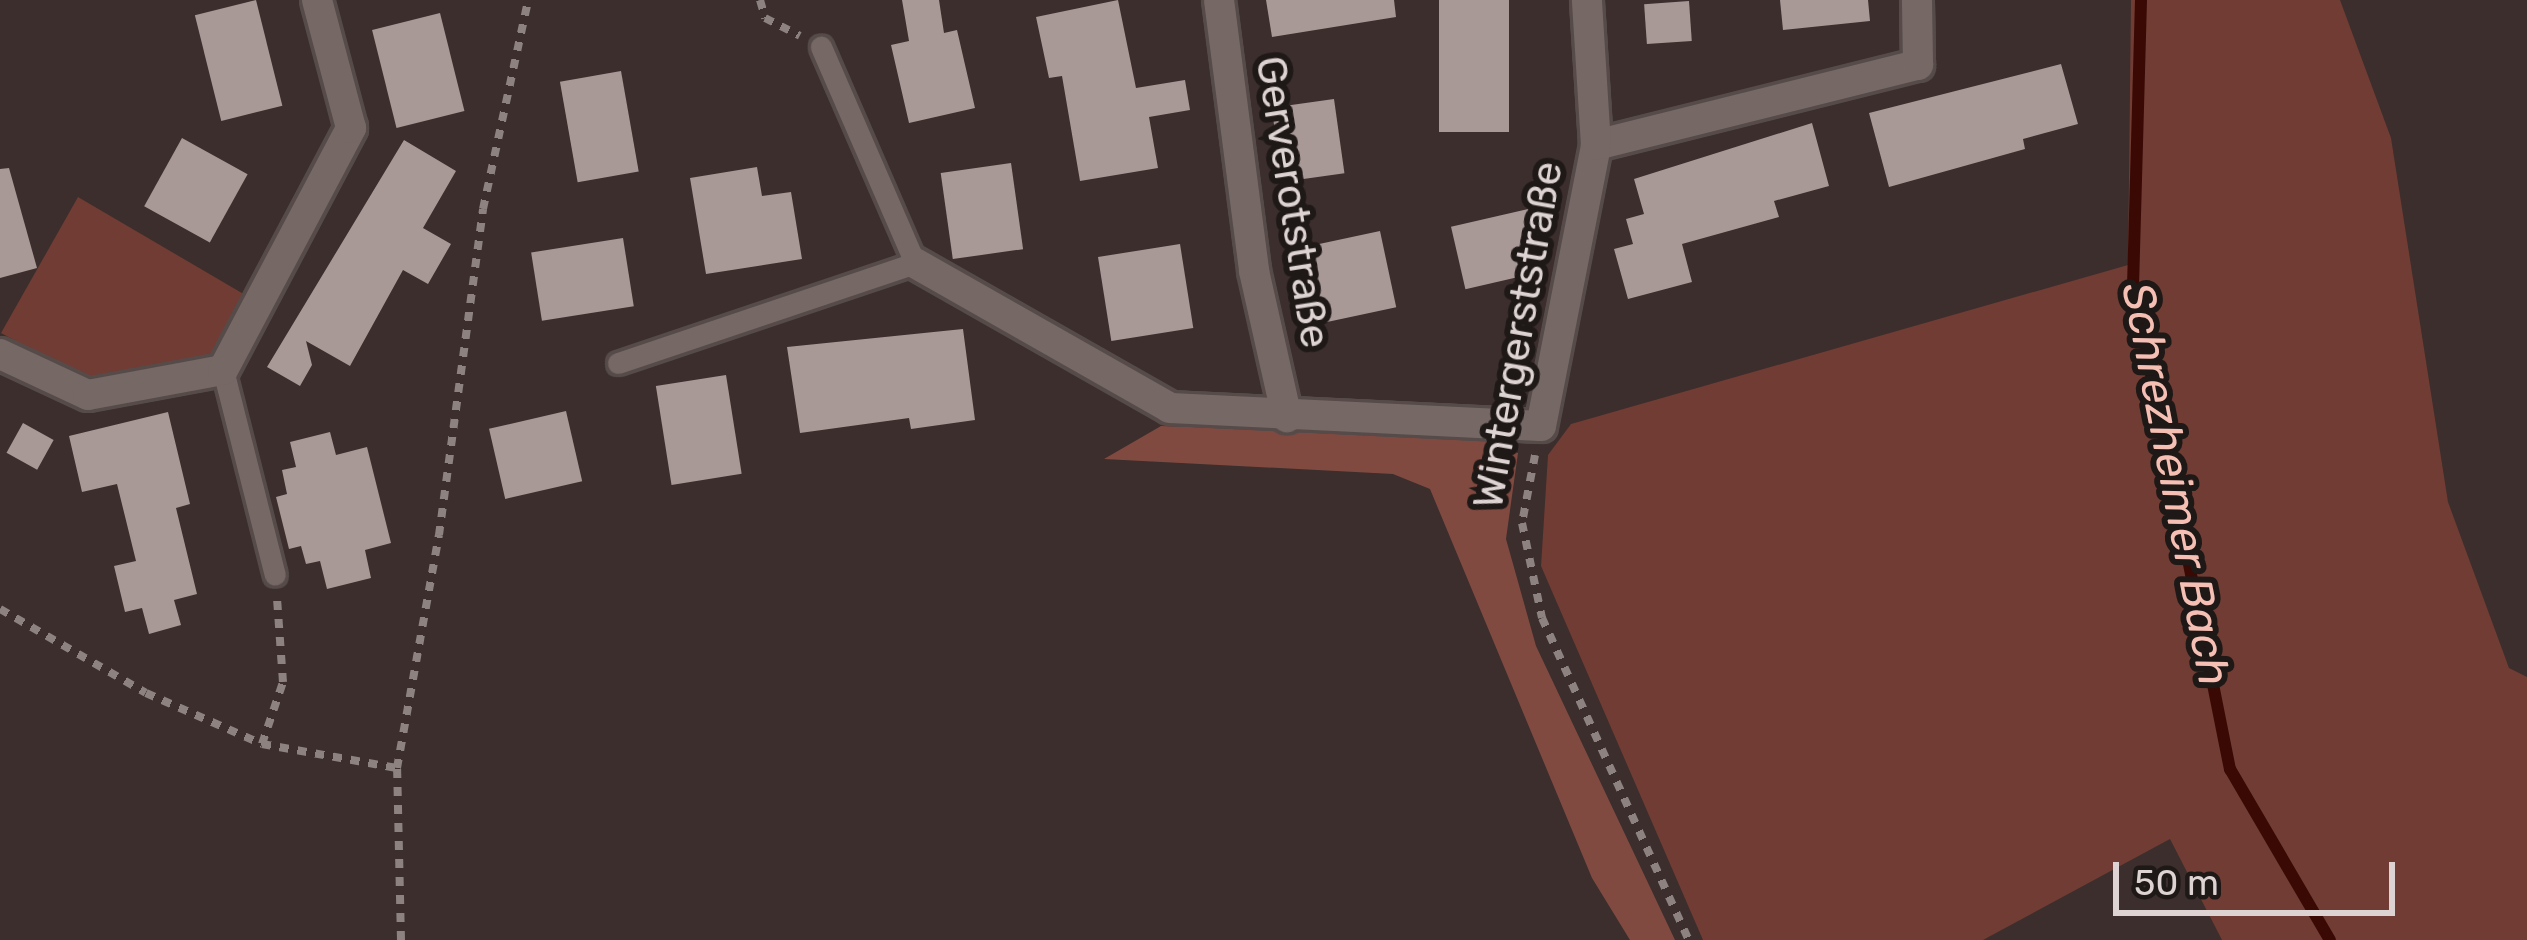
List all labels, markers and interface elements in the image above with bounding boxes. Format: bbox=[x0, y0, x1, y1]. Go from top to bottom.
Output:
street label: Gerverotstraße bbox=[1245, 52, 1341, 352]
street label: Wintergerststraße bbox=[1463, 157, 1573, 513]
water label: Schrezheimer Bach bbox=[2110, 277, 2242, 691]
scale bar bbox=[2119, 838, 2401, 912]
text: 50 m bbox=[2134, 861, 2219, 904]

